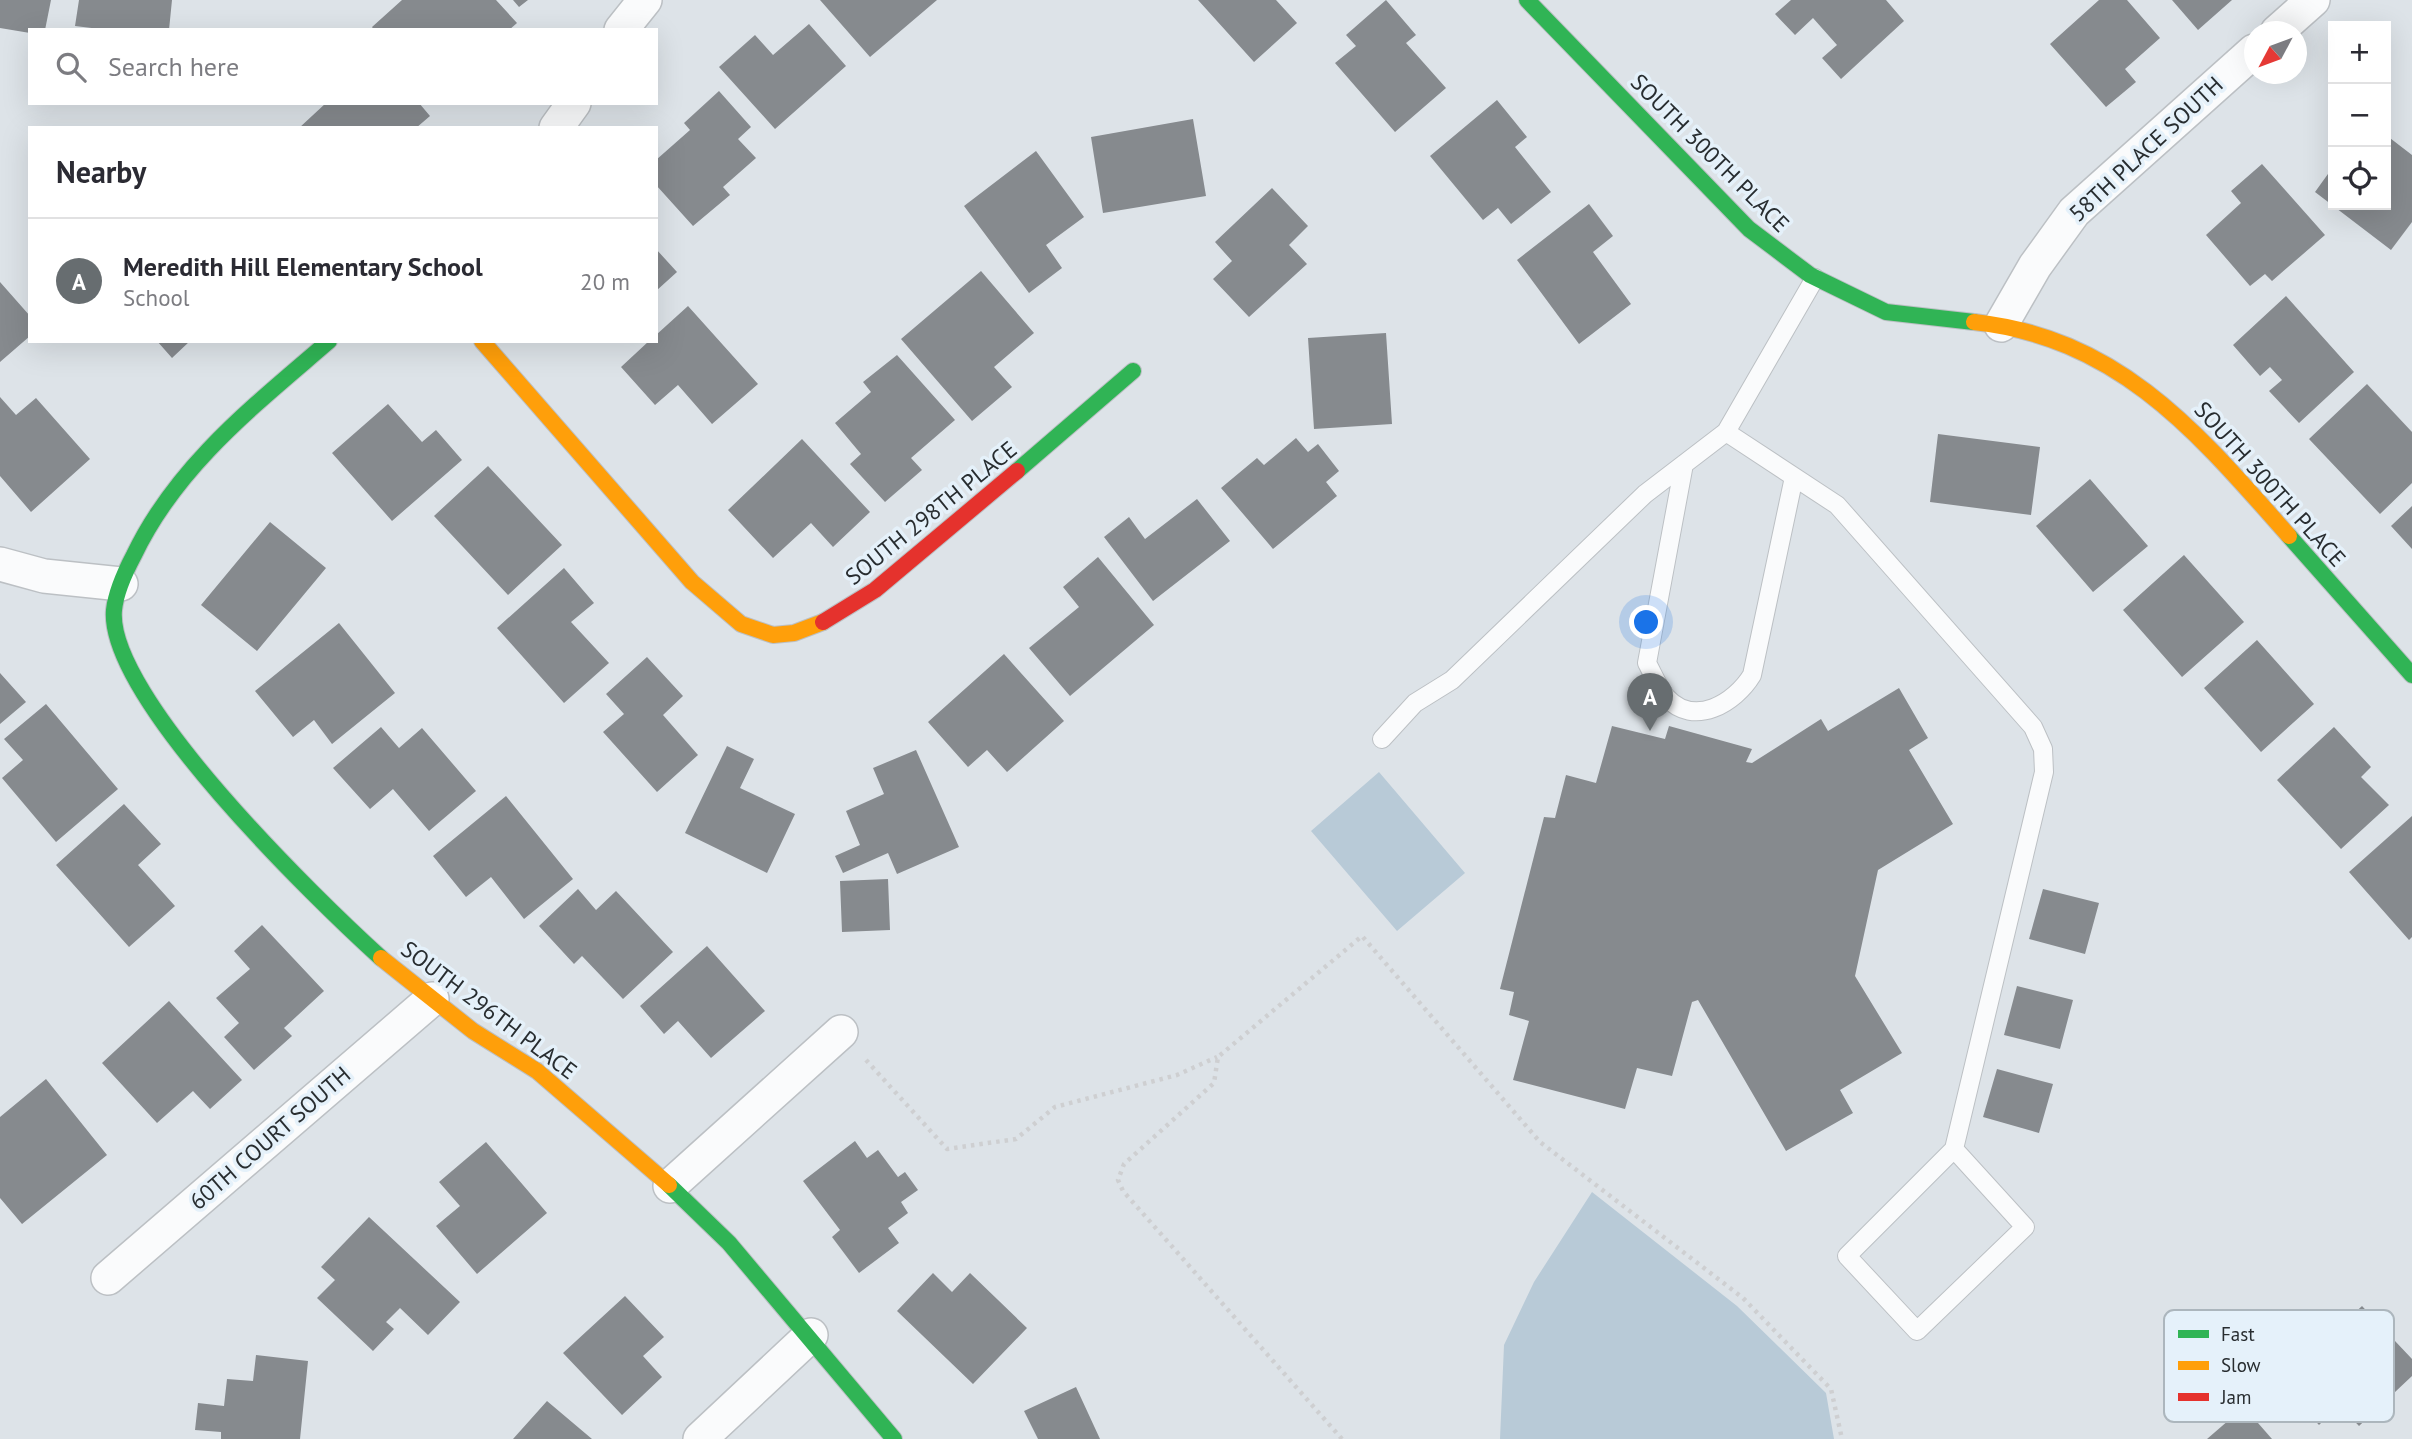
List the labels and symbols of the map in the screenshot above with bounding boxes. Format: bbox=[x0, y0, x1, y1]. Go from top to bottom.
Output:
north arrow bbox=[2244, 21, 2307, 84]
street label: SOUTH 300TH PLACE bbox=[1625, 67, 1796, 238]
street label: 58TH PLACE SOUTH bbox=[2063, 70, 2229, 227]
street label: SOUTH 300TH PLACE bbox=[2189, 395, 2352, 572]
street label: SOUTH 298TH PLACE bbox=[839, 434, 1022, 591]
your location bbox=[1629, 605, 1663, 639]
pin: A bbox=[1627, 673, 1673, 731]
street label: SOUTH 296TH PLACE bbox=[396, 934, 583, 1085]
street label: 60TH COURT SOUTH bbox=[183, 1060, 356, 1216]
legend bbox=[2164, 1310, 2394, 1422]
text: Fast bbox=[2221, 1322, 2255, 1346]
text: Slow bbox=[2221, 1353, 2261, 1377]
text: Jam bbox=[2220, 1385, 2251, 1409]

